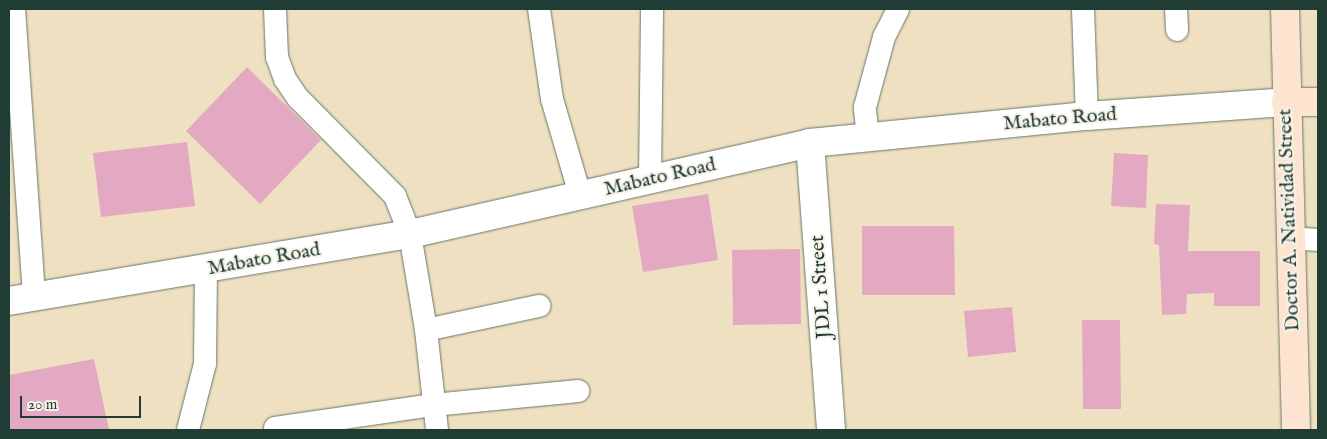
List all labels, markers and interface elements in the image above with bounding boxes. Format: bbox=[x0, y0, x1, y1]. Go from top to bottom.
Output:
street label: Mabato Road bbox=[1002, 102, 1118, 136]
street label: Doctor A. Natividad Street bbox=[1273, 108, 1305, 332]
street label: Mabato Road bbox=[602, 152, 718, 202]
street label: JDL 1 Street bbox=[805, 234, 837, 340]
street label: Mabato Road bbox=[206, 237, 322, 281]
scale bar bbox=[22, 386, 144, 418]
text: 20 m bbox=[28, 395, 57, 414]

